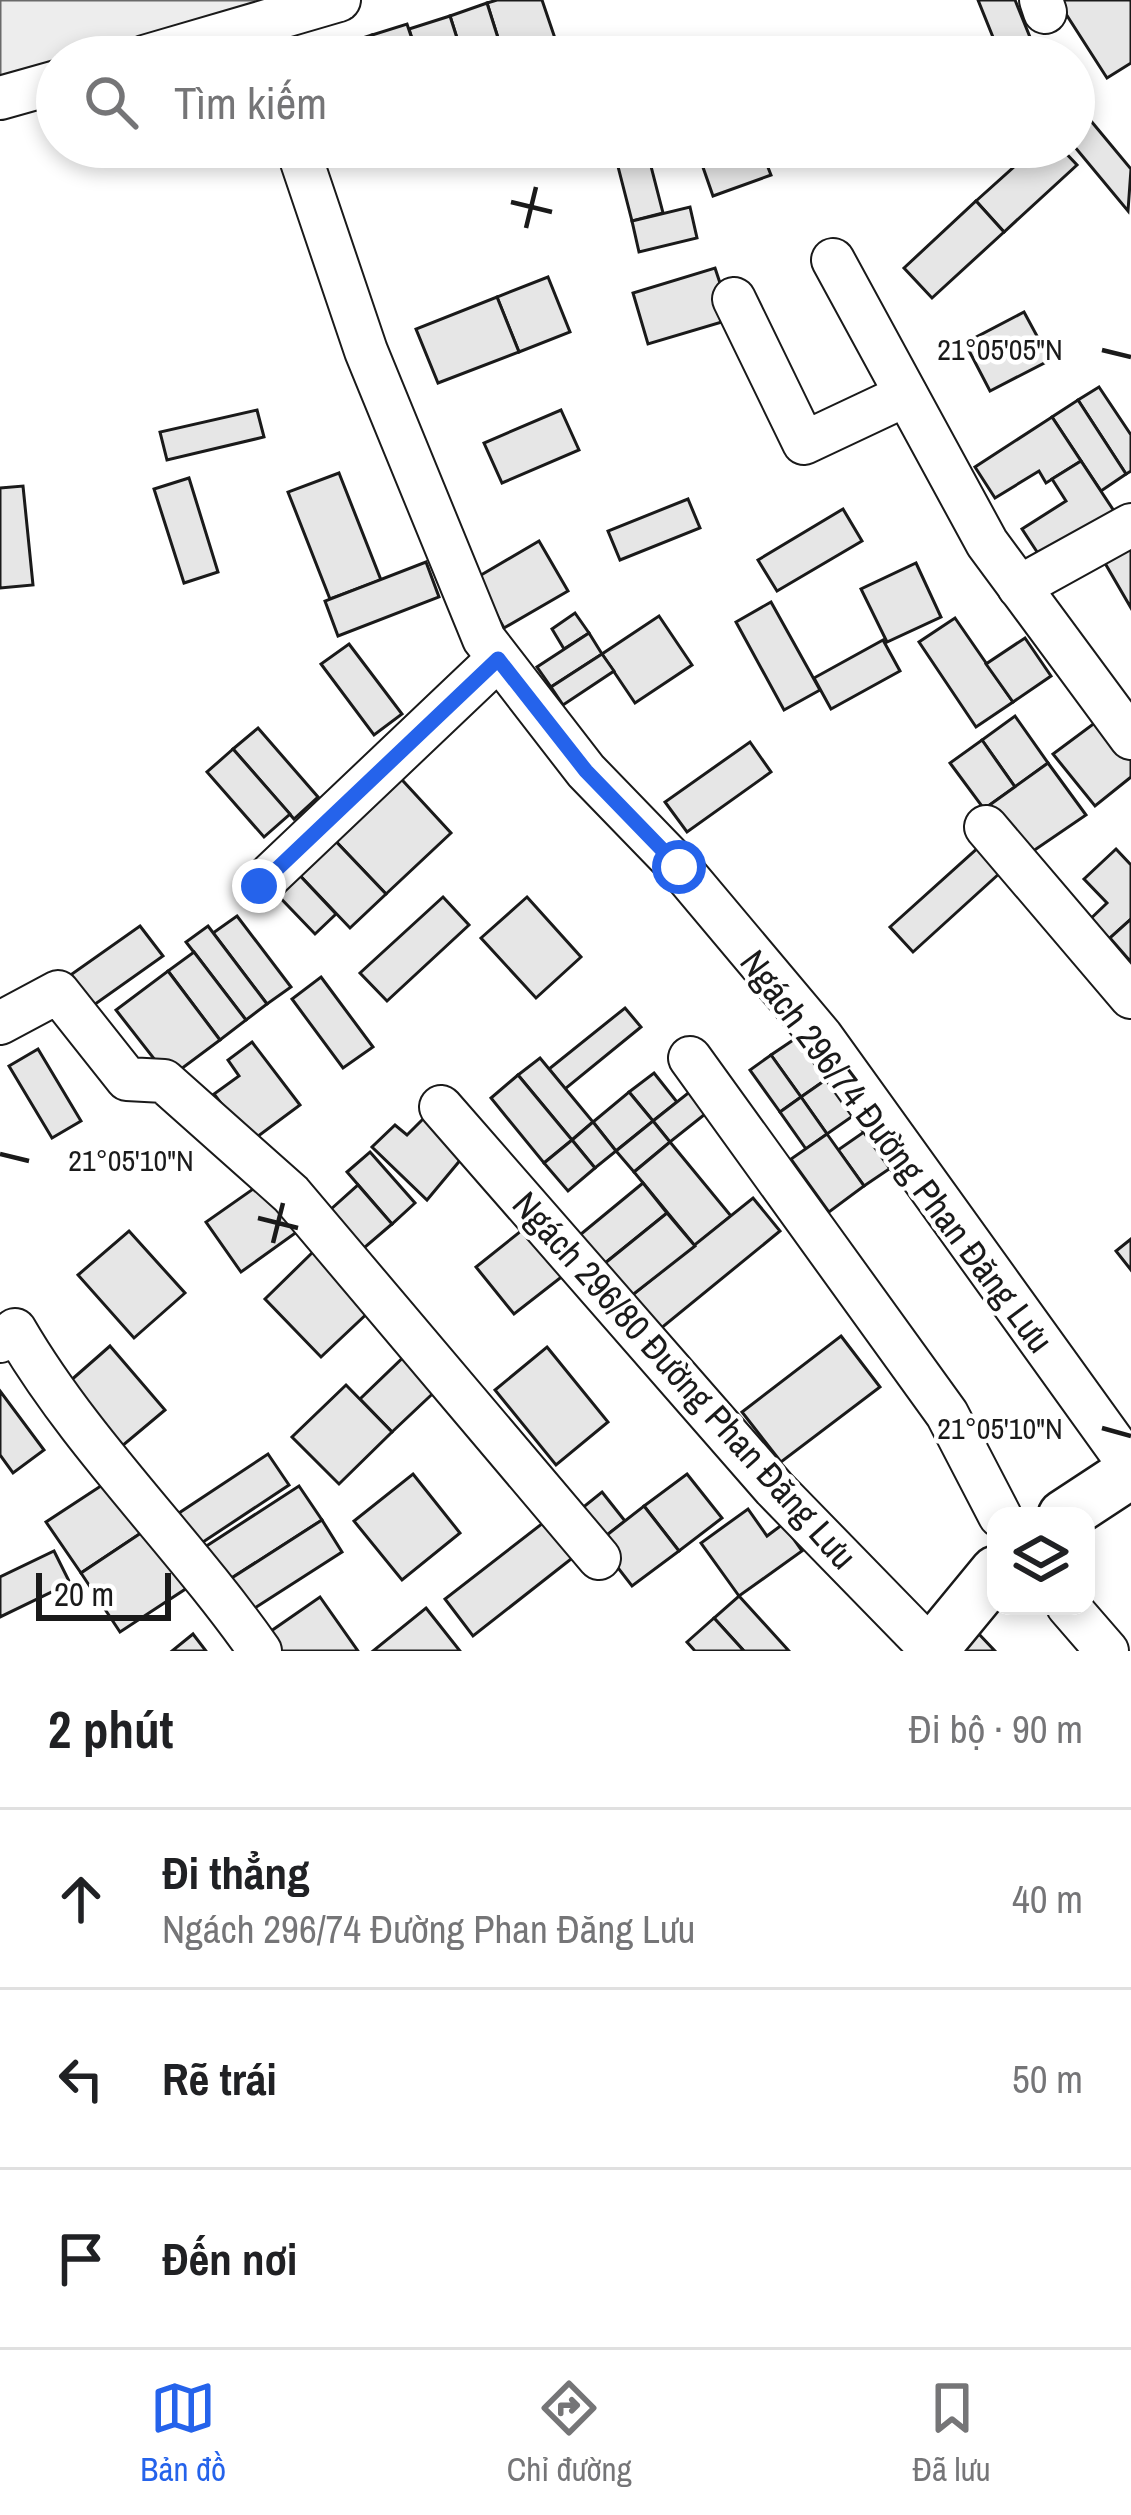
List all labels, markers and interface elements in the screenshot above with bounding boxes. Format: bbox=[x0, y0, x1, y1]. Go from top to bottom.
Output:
search box bbox=[36, 36, 1095, 168]
icon: search bbox=[78, 69, 144, 135]
text: Tìm kiếm bbox=[174, 72, 327, 133]
text: 21°05'05"N bbox=[937, 329, 1063, 369]
route start bbox=[652, 840, 706, 894]
route end bbox=[232, 859, 286, 913]
street label: Ngách 296/74 Đường Phan Đăng Lưu bbox=[730, 940, 1064, 1362]
text: 21°05'10"N bbox=[68, 1140, 194, 1180]
street label: Ngách 296/80 Đường Phan Đăng Lưu bbox=[502, 1181, 868, 1579]
text: 21°05'10"N bbox=[937, 1408, 1063, 1448]
map controls bbox=[987, 1507, 1095, 1615]
button: layers bbox=[987, 1507, 1095, 1615]
scale bar bbox=[36, 1567, 171, 1620]
text: 20 m bbox=[54, 1572, 114, 1616]
text: 2 phút bbox=[48, 1695, 173, 1764]
text: Đi bộ · 90 m bbox=[909, 1703, 1083, 1755]
text: Đi thẳng bbox=[162, 1842, 310, 1903]
icon: ahead bbox=[48, 1866, 114, 1932]
text: 40 m bbox=[1012, 1873, 1083, 1925]
text: Ngách 296/74 Đường Phan Đăng Lưu bbox=[162, 1903, 695, 1955]
icon: left bbox=[48, 2046, 114, 2112]
text: Rẽ trái bbox=[162, 2048, 277, 2109]
text: 50 m bbox=[1012, 2053, 1083, 2105]
icon: arrive bbox=[48, 2226, 114, 2292]
text: Đến nơi bbox=[162, 2228, 297, 2289]
tab: Bản đồ bbox=[140, 2375, 226, 2491]
tab: Chỉ đường bbox=[507, 2375, 632, 2491]
tab: Đã lưu bbox=[912, 2375, 991, 2491]

